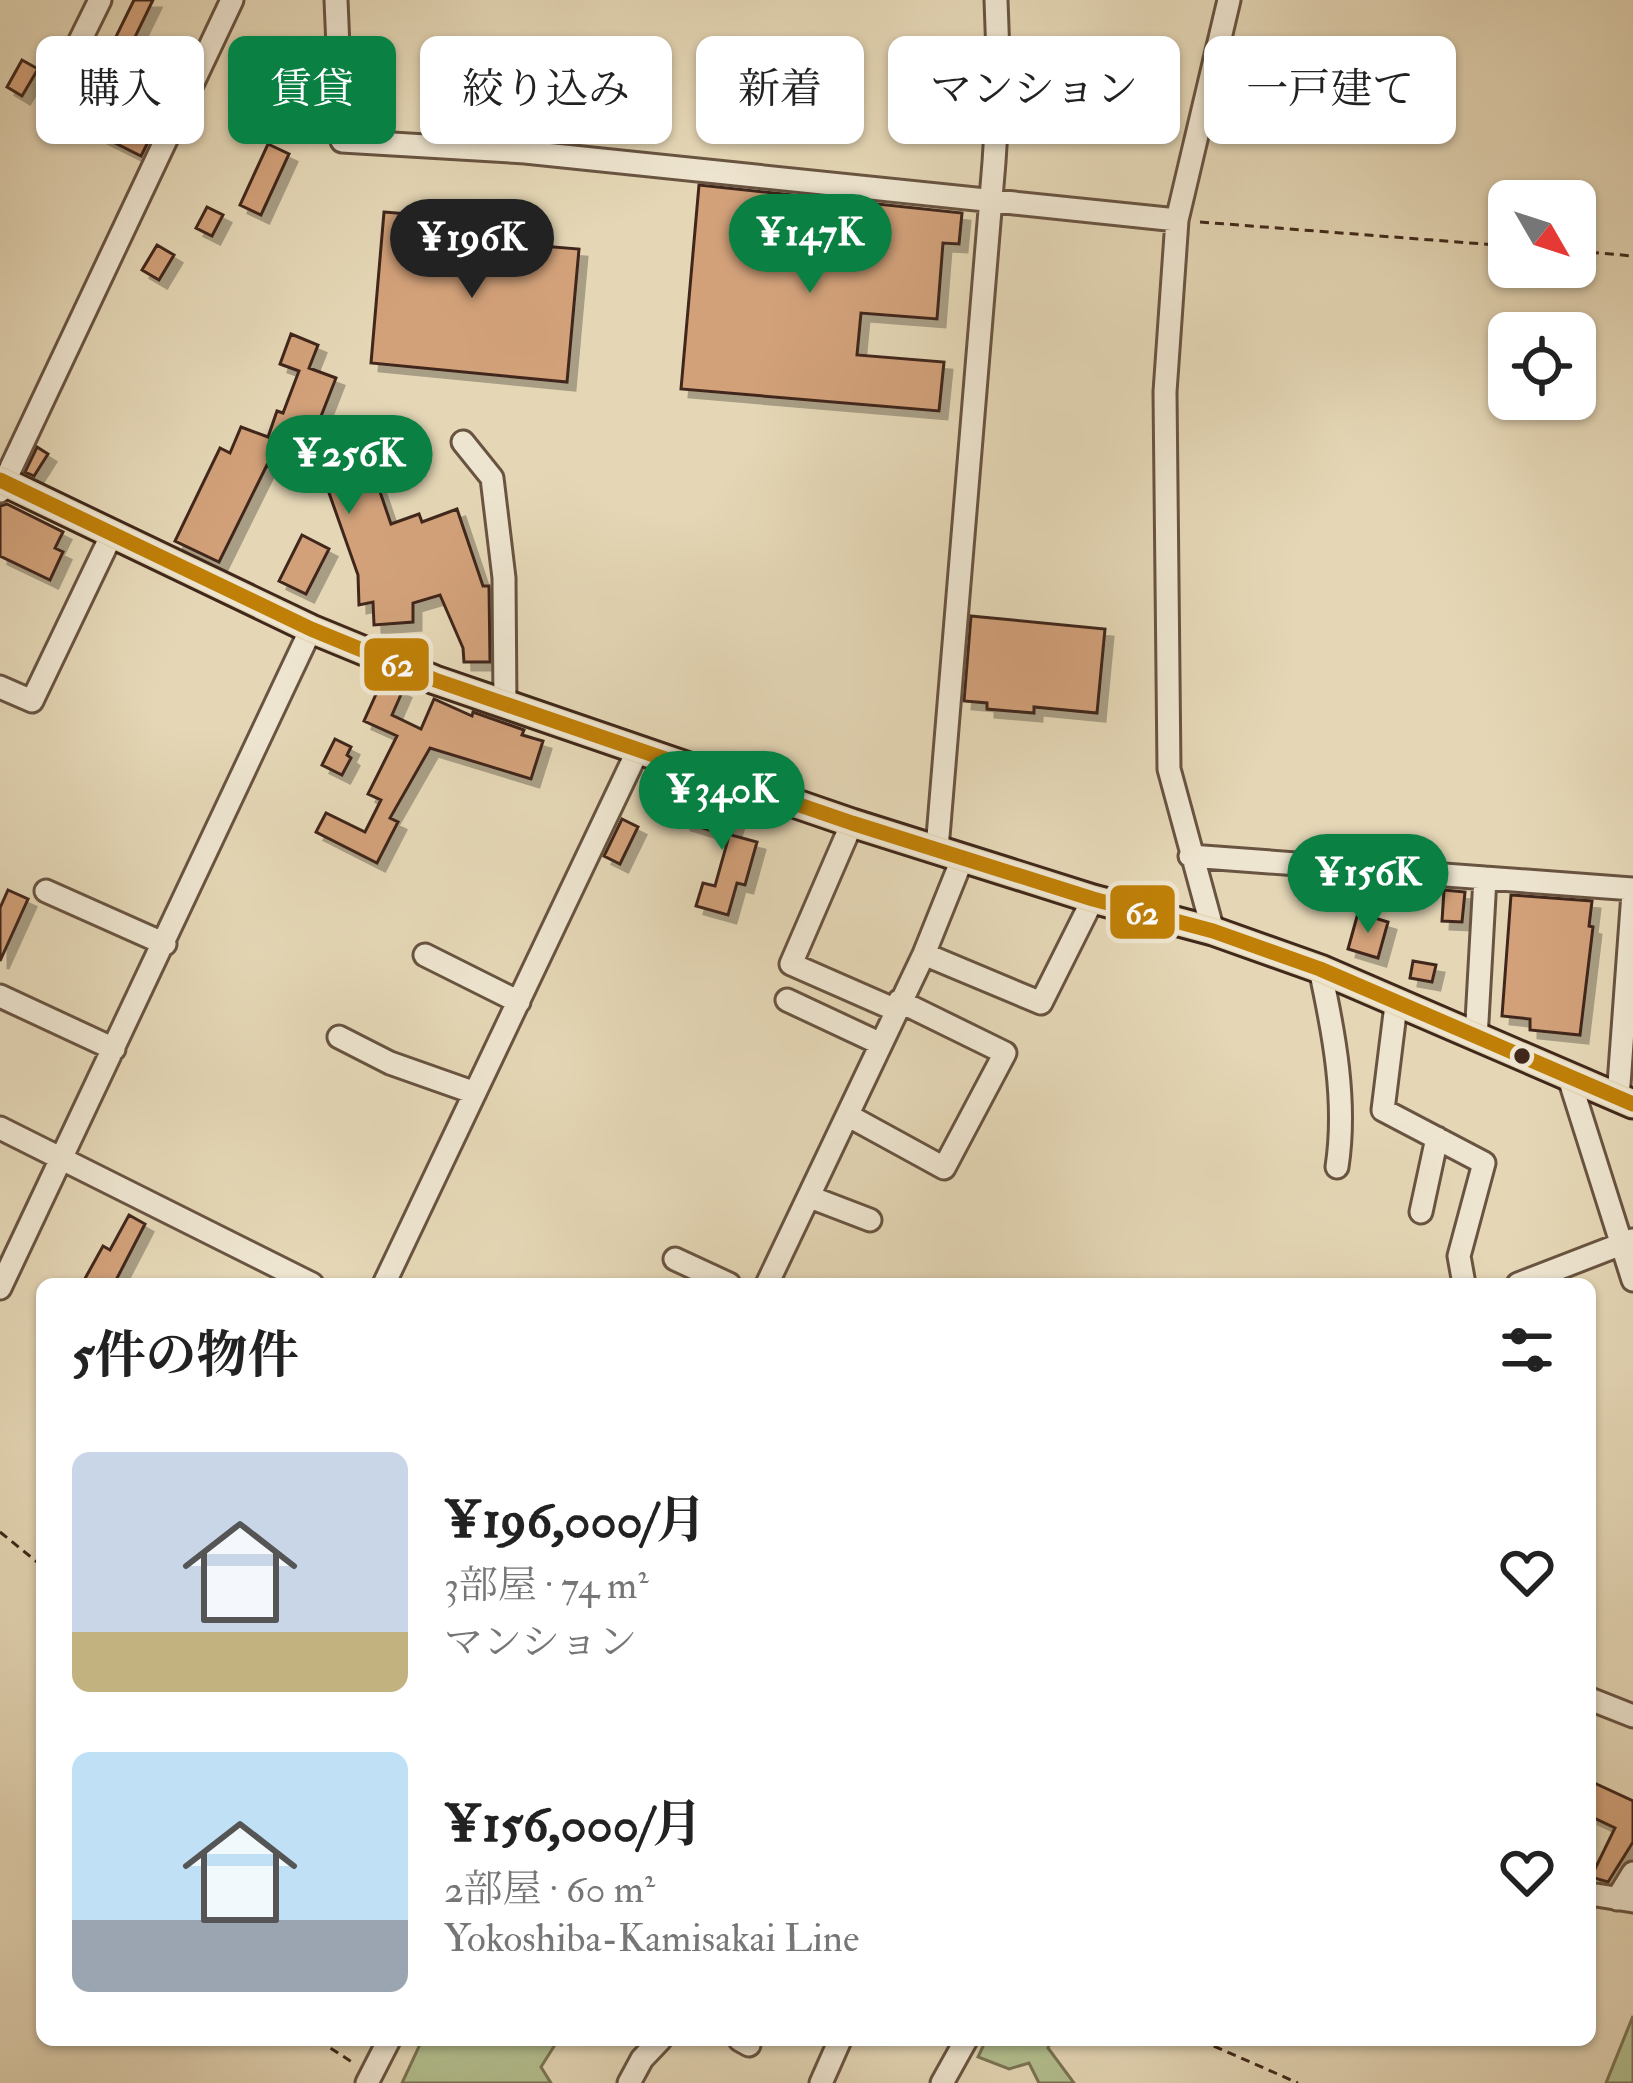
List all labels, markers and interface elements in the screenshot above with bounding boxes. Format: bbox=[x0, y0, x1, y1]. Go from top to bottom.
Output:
chip: 購入 bbox=[36, 36, 204, 144]
chip: 賃貸 bbox=[228, 36, 396, 144]
chip: 絞り込み bbox=[420, 36, 672, 144]
chip: 新着 bbox=[696, 36, 864, 144]
chip: マンション bbox=[888, 36, 1180, 144]
chip: 一戸建て bbox=[1204, 36, 1456, 144]
north arrow bbox=[1488, 180, 1596, 288]
map controls bbox=[1488, 180, 1596, 420]
pin: ¥147K bbox=[726, 194, 894, 296]
pin: ¥196K bbox=[388, 199, 556, 301]
text: ¥147K bbox=[756, 208, 864, 257]
text: ¥196K bbox=[417, 213, 527, 262]
button: locate bbox=[1488, 312, 1596, 420]
pin: ¥256K bbox=[265, 415, 433, 517]
text: ¥256K bbox=[293, 429, 405, 478]
line badge: 62 bbox=[362, 636, 431, 693]
text: 62 bbox=[380, 645, 414, 686]
pin: ¥340K bbox=[638, 751, 806, 853]
text: ¥340K bbox=[666, 765, 778, 814]
pin: ¥156K bbox=[1284, 834, 1452, 936]
text: ¥156K bbox=[1314, 848, 1422, 897]
line badge: 62 bbox=[1108, 883, 1177, 941]
text: 62 bbox=[1125, 893, 1159, 934]
unlabelled marker bbox=[1511, 1045, 1533, 1067]
icon: filters bbox=[1494, 1317, 1560, 1383]
text: 5件の物件 bbox=[72, 1324, 298, 1388]
text: ¥196,000/月 bbox=[444, 1489, 707, 1553]
icon: home bbox=[168, 1500, 312, 1644]
icon: heart bbox=[1494, 1539, 1560, 1605]
text: 3部屋 · 74 m² bbox=[444, 1561, 648, 1610]
text: マンション bbox=[444, 1618, 637, 1667]
text: ¥156,000/月 bbox=[444, 1793, 703, 1857]
icon: home bbox=[168, 1800, 312, 1944]
icon: heart bbox=[1494, 1839, 1560, 1905]
text: 2部屋 · 60 m² bbox=[444, 1865, 655, 1914]
text: Yokoshiba-Kamisakai Line bbox=[444, 1914, 859, 1963]

